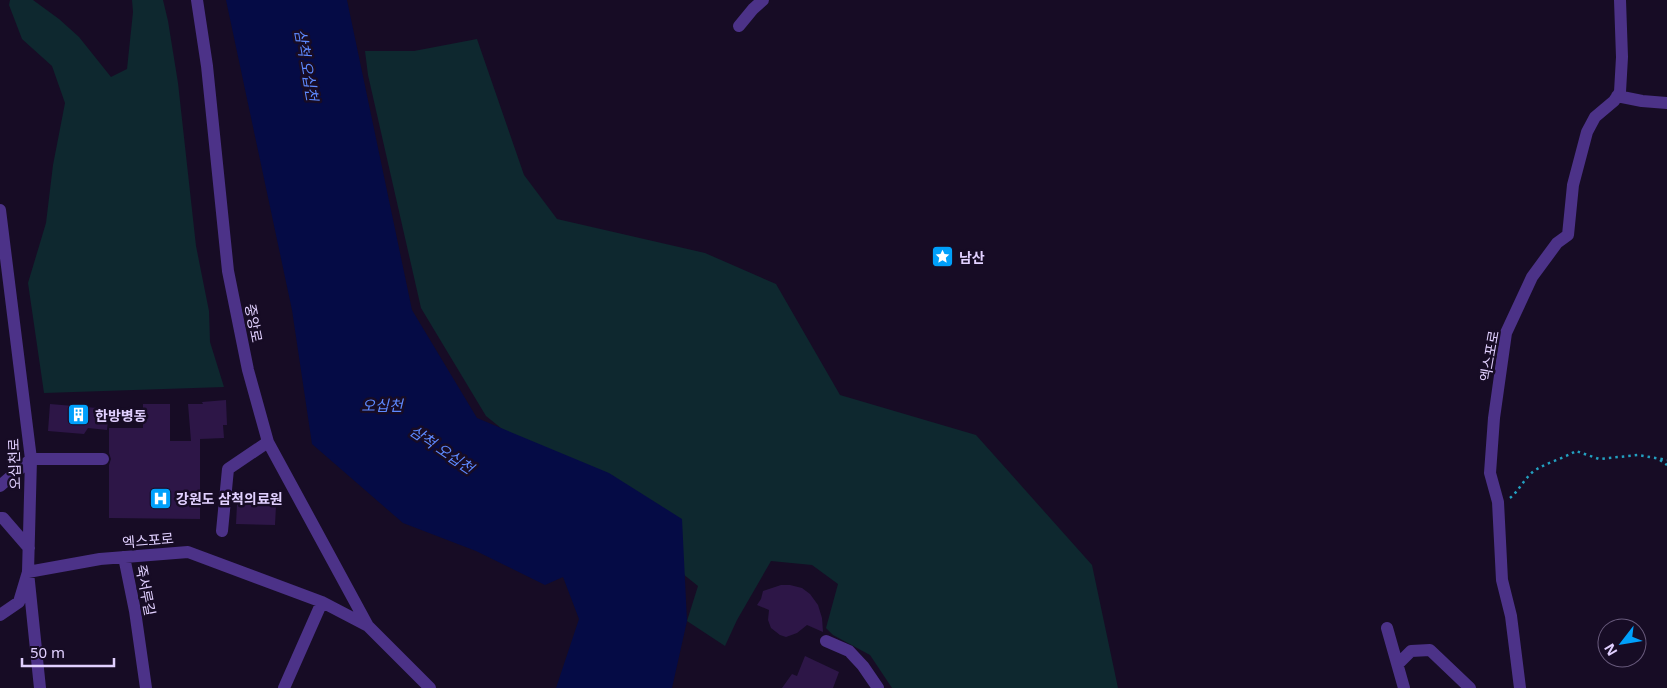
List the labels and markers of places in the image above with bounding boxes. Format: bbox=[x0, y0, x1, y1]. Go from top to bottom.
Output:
place icon: 남산 bbox=[931, 245, 955, 269]
place label: 남산 bbox=[959, 248, 985, 267]
building icon: 한방병동 bbox=[67, 403, 91, 427]
place label: 한방병동 bbox=[95, 406, 147, 425]
hospital icon: 강원도 삼척의료원 bbox=[148, 486, 172, 510]
place label: 강원도 삼척의료원 bbox=[176, 489, 283, 508]

